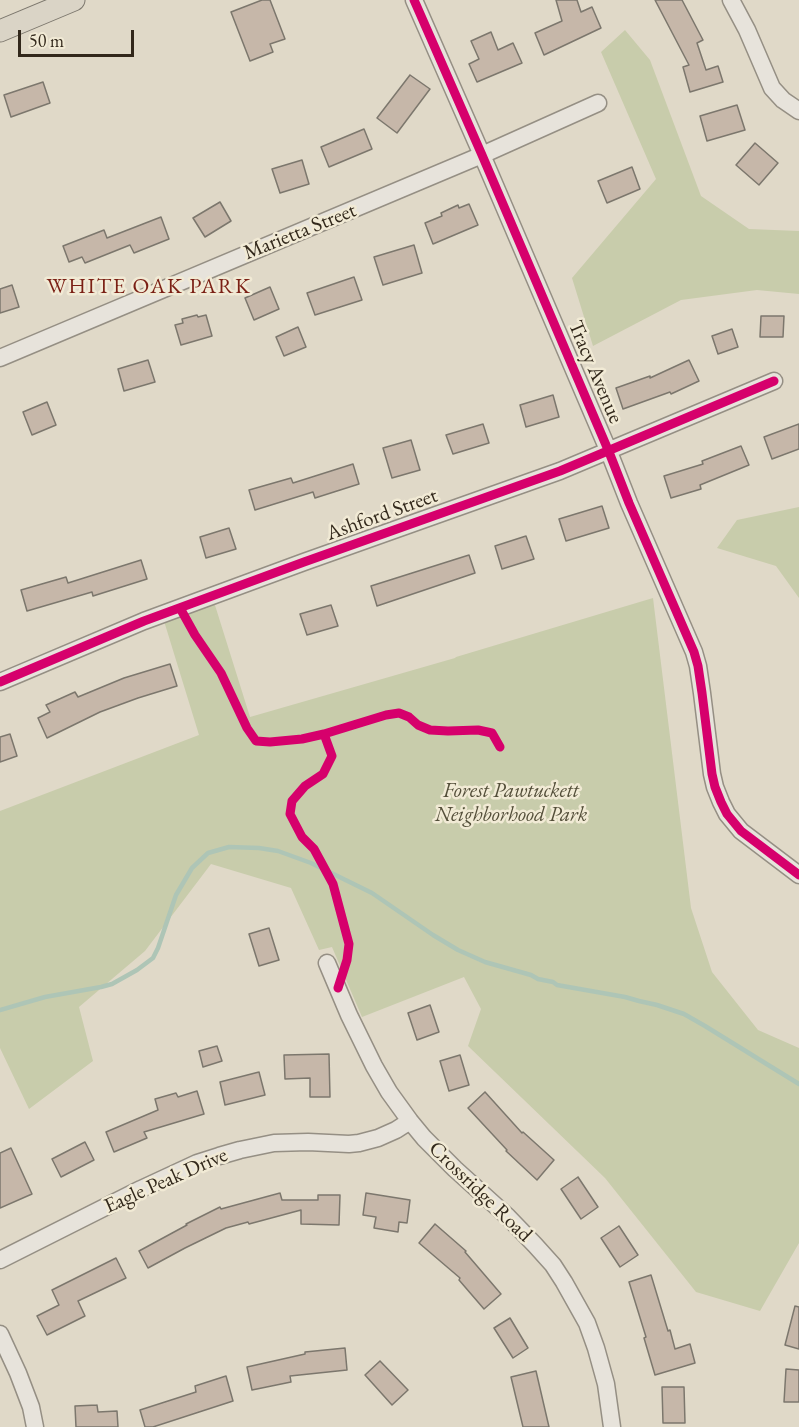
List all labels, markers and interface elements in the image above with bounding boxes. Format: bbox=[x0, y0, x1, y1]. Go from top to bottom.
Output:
scale bar bbox=[21, 18, 136, 56]
text: 50 m bbox=[29, 29, 64, 52]
street label: Marietta Street bbox=[240, 198, 360, 266]
district label: WHITE OAK PARK bbox=[47, 274, 251, 300]
street label: Tracy Avenue bbox=[562, 317, 628, 427]
street label: Ashford Street bbox=[323, 483, 441, 547]
park label: Forest Pawtuckett Neighborhood Park bbox=[435, 778, 587, 828]
street label: Crossridge Road bbox=[423, 1136, 537, 1248]
street label: Eagle Peak Drive bbox=[100, 1143, 232, 1219]

